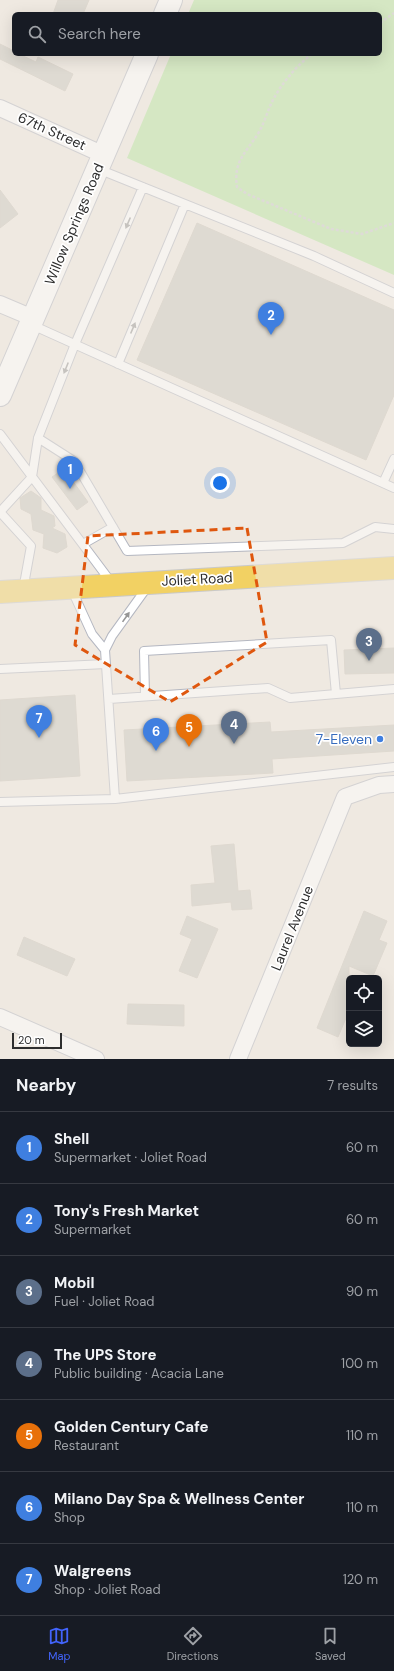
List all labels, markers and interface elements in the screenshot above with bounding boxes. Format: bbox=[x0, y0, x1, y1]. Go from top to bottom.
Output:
search box bbox=[12, 12, 382, 56]
icon: search bbox=[26, 23, 48, 45]
text: Search here bbox=[58, 24, 141, 44]
street label: 67th Street bbox=[15, 108, 89, 154]
street label: Willow Springs Road bbox=[40, 161, 108, 287]
one-way arrow bbox=[125, 217, 131, 228]
pin: 2 bbox=[258, 302, 284, 335]
one-way arrow bbox=[131, 321, 137, 333]
one-way arrow bbox=[62, 363, 68, 375]
pin: 1 bbox=[57, 456, 83, 489]
your location bbox=[210, 473, 230, 493]
street label: Joliet Road bbox=[161, 568, 233, 590]
one-way arrow bbox=[122, 612, 130, 622]
pin: 3 bbox=[356, 628, 382, 661]
pin: 7 bbox=[26, 705, 52, 738]
pin: 4 bbox=[221, 711, 247, 744]
pin: 5 bbox=[176, 714, 202, 747]
pin: 6 bbox=[143, 718, 169, 751]
place label: 7-Eleven bbox=[316, 730, 372, 748]
marker: 7-Eleven bbox=[375, 734, 385, 744]
street label: Laurel Avenue bbox=[267, 883, 317, 973]
map controls bbox=[346, 975, 382, 1047]
button: locate bbox=[346, 975, 382, 1011]
button: layers bbox=[346, 1011, 382, 1047]
scale bar bbox=[12, 1031, 62, 1050]
text: 20 m bbox=[18, 1033, 44, 1047]
text: Nearby bbox=[16, 1074, 76, 1096]
text: 7 results bbox=[327, 1077, 378, 1094]
text: Shell bbox=[54, 1129, 89, 1149]
text: 1 bbox=[27, 1139, 31, 1156]
text: 60 m bbox=[346, 1139, 378, 1156]
text: Supermarket · Joliet Road bbox=[54, 1149, 207, 1166]
text: Tony's Fresh Market bbox=[54, 1201, 199, 1221]
text: 2 bbox=[25, 1211, 33, 1228]
text: 60 m bbox=[346, 1211, 378, 1228]
text: Supermarket bbox=[54, 1221, 131, 1238]
text: Mobil bbox=[54, 1273, 94, 1293]
text: 3 bbox=[25, 1283, 33, 1300]
text: 90 m bbox=[346, 1283, 378, 1300]
text: Fuel · Joliet Road bbox=[54, 1293, 154, 1310]
text: The UPS Store bbox=[54, 1345, 156, 1365]
text: 4 bbox=[25, 1355, 33, 1372]
text: 100 m bbox=[341, 1355, 378, 1372]
text: Public building · Acacia Lane bbox=[54, 1365, 224, 1382]
text: Golden Century Cafe bbox=[54, 1417, 208, 1437]
text: 5 bbox=[25, 1427, 33, 1444]
text: 110 m bbox=[346, 1427, 378, 1444]
text: Restaurant bbox=[54, 1437, 119, 1454]
text: Milano Day Spa & Wellness Center bbox=[54, 1489, 304, 1509]
text: 6 bbox=[25, 1499, 33, 1516]
text: 110 m bbox=[346, 1499, 378, 1516]
text: Shop bbox=[54, 1509, 85, 1526]
text: Walgreens bbox=[54, 1561, 131, 1581]
text: 7 bbox=[26, 1571, 32, 1588]
text: 120 m bbox=[343, 1571, 378, 1588]
text: Shop · Joliet Road bbox=[54, 1581, 161, 1598]
tab: Map bbox=[48, 1625, 70, 1663]
tab: Directions bbox=[167, 1625, 219, 1663]
tab: Saved bbox=[315, 1625, 346, 1663]

